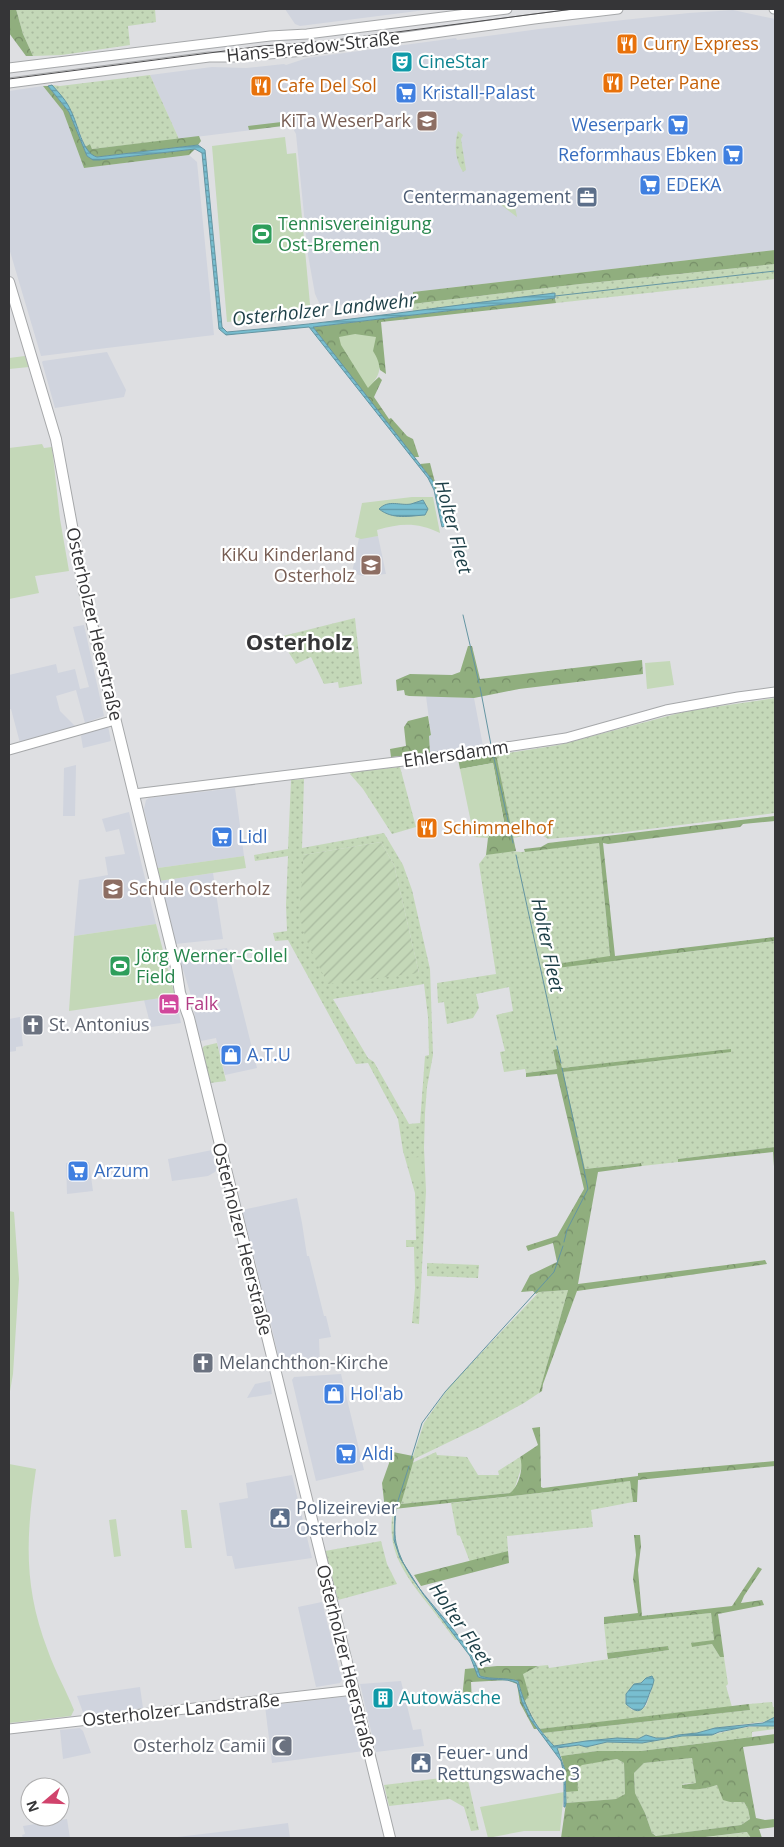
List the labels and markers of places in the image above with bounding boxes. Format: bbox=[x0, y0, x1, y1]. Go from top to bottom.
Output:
place label: Curry Express bbox=[643, 31, 759, 55]
restaurant icon: Curry Express bbox=[615, 32, 639, 56]
place label: CineStar bbox=[418, 49, 489, 73]
theatre icon: CineStar bbox=[390, 50, 414, 74]
place label: Peter Pane bbox=[629, 70, 720, 94]
restaurant icon: Peter Pane bbox=[601, 71, 625, 95]
place label: Cafe Del Sol bbox=[277, 73, 377, 97]
restaurant icon: Cafe Del Sol bbox=[249, 74, 273, 98]
place label: Kristall-Palast bbox=[422, 80, 535, 104]
supermarket icon: Kristall-Palast bbox=[394, 81, 418, 105]
place label: KiTa WeserPark bbox=[280, 108, 412, 132]
school or university icon: KiTa WeserPark bbox=[415, 109, 439, 133]
place label: Weserpark bbox=[571, 112, 663, 136]
supermarket icon: Weserpark bbox=[666, 113, 690, 137]
place label: Reformhaus Ebken bbox=[558, 142, 717, 166]
supermarket icon: Reformhaus Ebken bbox=[721, 143, 745, 167]
place label: EDEKA bbox=[666, 172, 722, 196]
supermarket icon: EDEKA bbox=[638, 173, 662, 197]
place label: Centermanagement bbox=[403, 184, 571, 208]
office icon: Centermanagement bbox=[575, 185, 599, 209]
place label: Tennisvereinigung Ost-Bremen bbox=[278, 211, 432, 256]
sports icon: Tennisvereinigung Ost-Bremen bbox=[250, 222, 274, 246]
place label: KiKu Kinderland Osterholz bbox=[221, 542, 355, 587]
school or university icon: KiKu Kinderland Osterholz bbox=[359, 553, 383, 577]
place label: Schimmelhof bbox=[443, 815, 554, 839]
restaurant icon: Schimmelhof bbox=[415, 816, 439, 840]
place label: Lidl bbox=[238, 824, 268, 848]
supermarket icon: Lidl bbox=[210, 825, 234, 849]
place label: Schule Osterholz bbox=[129, 876, 270, 900]
school or university icon: Schule Osterholz bbox=[101, 877, 125, 901]
place label: Jörg Werner-Collel Field bbox=[134, 943, 288, 988]
sports icon: Jörg Werner-Collel Field bbox=[108, 954, 132, 978]
place label: Falk bbox=[185, 991, 219, 1015]
hotel icon: Falk bbox=[157, 992, 181, 1016]
place label: St. Antonius bbox=[49, 1012, 150, 1036]
church icon: St. Antonius bbox=[21, 1013, 45, 1037]
place label: A.T.U bbox=[247, 1042, 291, 1066]
shop icon: A.T.U bbox=[219, 1043, 243, 1067]
place label: Arzum bbox=[94, 1158, 149, 1182]
supermarket icon: Arzum bbox=[66, 1159, 90, 1183]
place label: Melanchthon-Kirche bbox=[219, 1350, 388, 1374]
church icon: Melanchthon-Kirche bbox=[191, 1351, 215, 1375]
place label: Hol'ab bbox=[350, 1381, 404, 1405]
shop icon: Hol'ab bbox=[322, 1382, 346, 1406]
place label: Aldi bbox=[362, 1441, 393, 1465]
supermarket icon: Aldi bbox=[334, 1442, 358, 1466]
place label: Polizeirevier Osterholz bbox=[296, 1495, 399, 1540]
public building icon: Polizeirevier Osterholz bbox=[268, 1506, 292, 1530]
place label: Autowäsche bbox=[399, 1685, 501, 1709]
building icon: Autowäsche bbox=[371, 1686, 395, 1710]
place label: Osterholz Camii bbox=[133, 1733, 266, 1757]
mosque icon: Osterholz Camii bbox=[270, 1734, 294, 1758]
place label: Feuer- und Rettungswache 3 bbox=[437, 1740, 580, 1785]
public building icon: Feuer- und Rettungswache 3 bbox=[409, 1751, 433, 1775]

